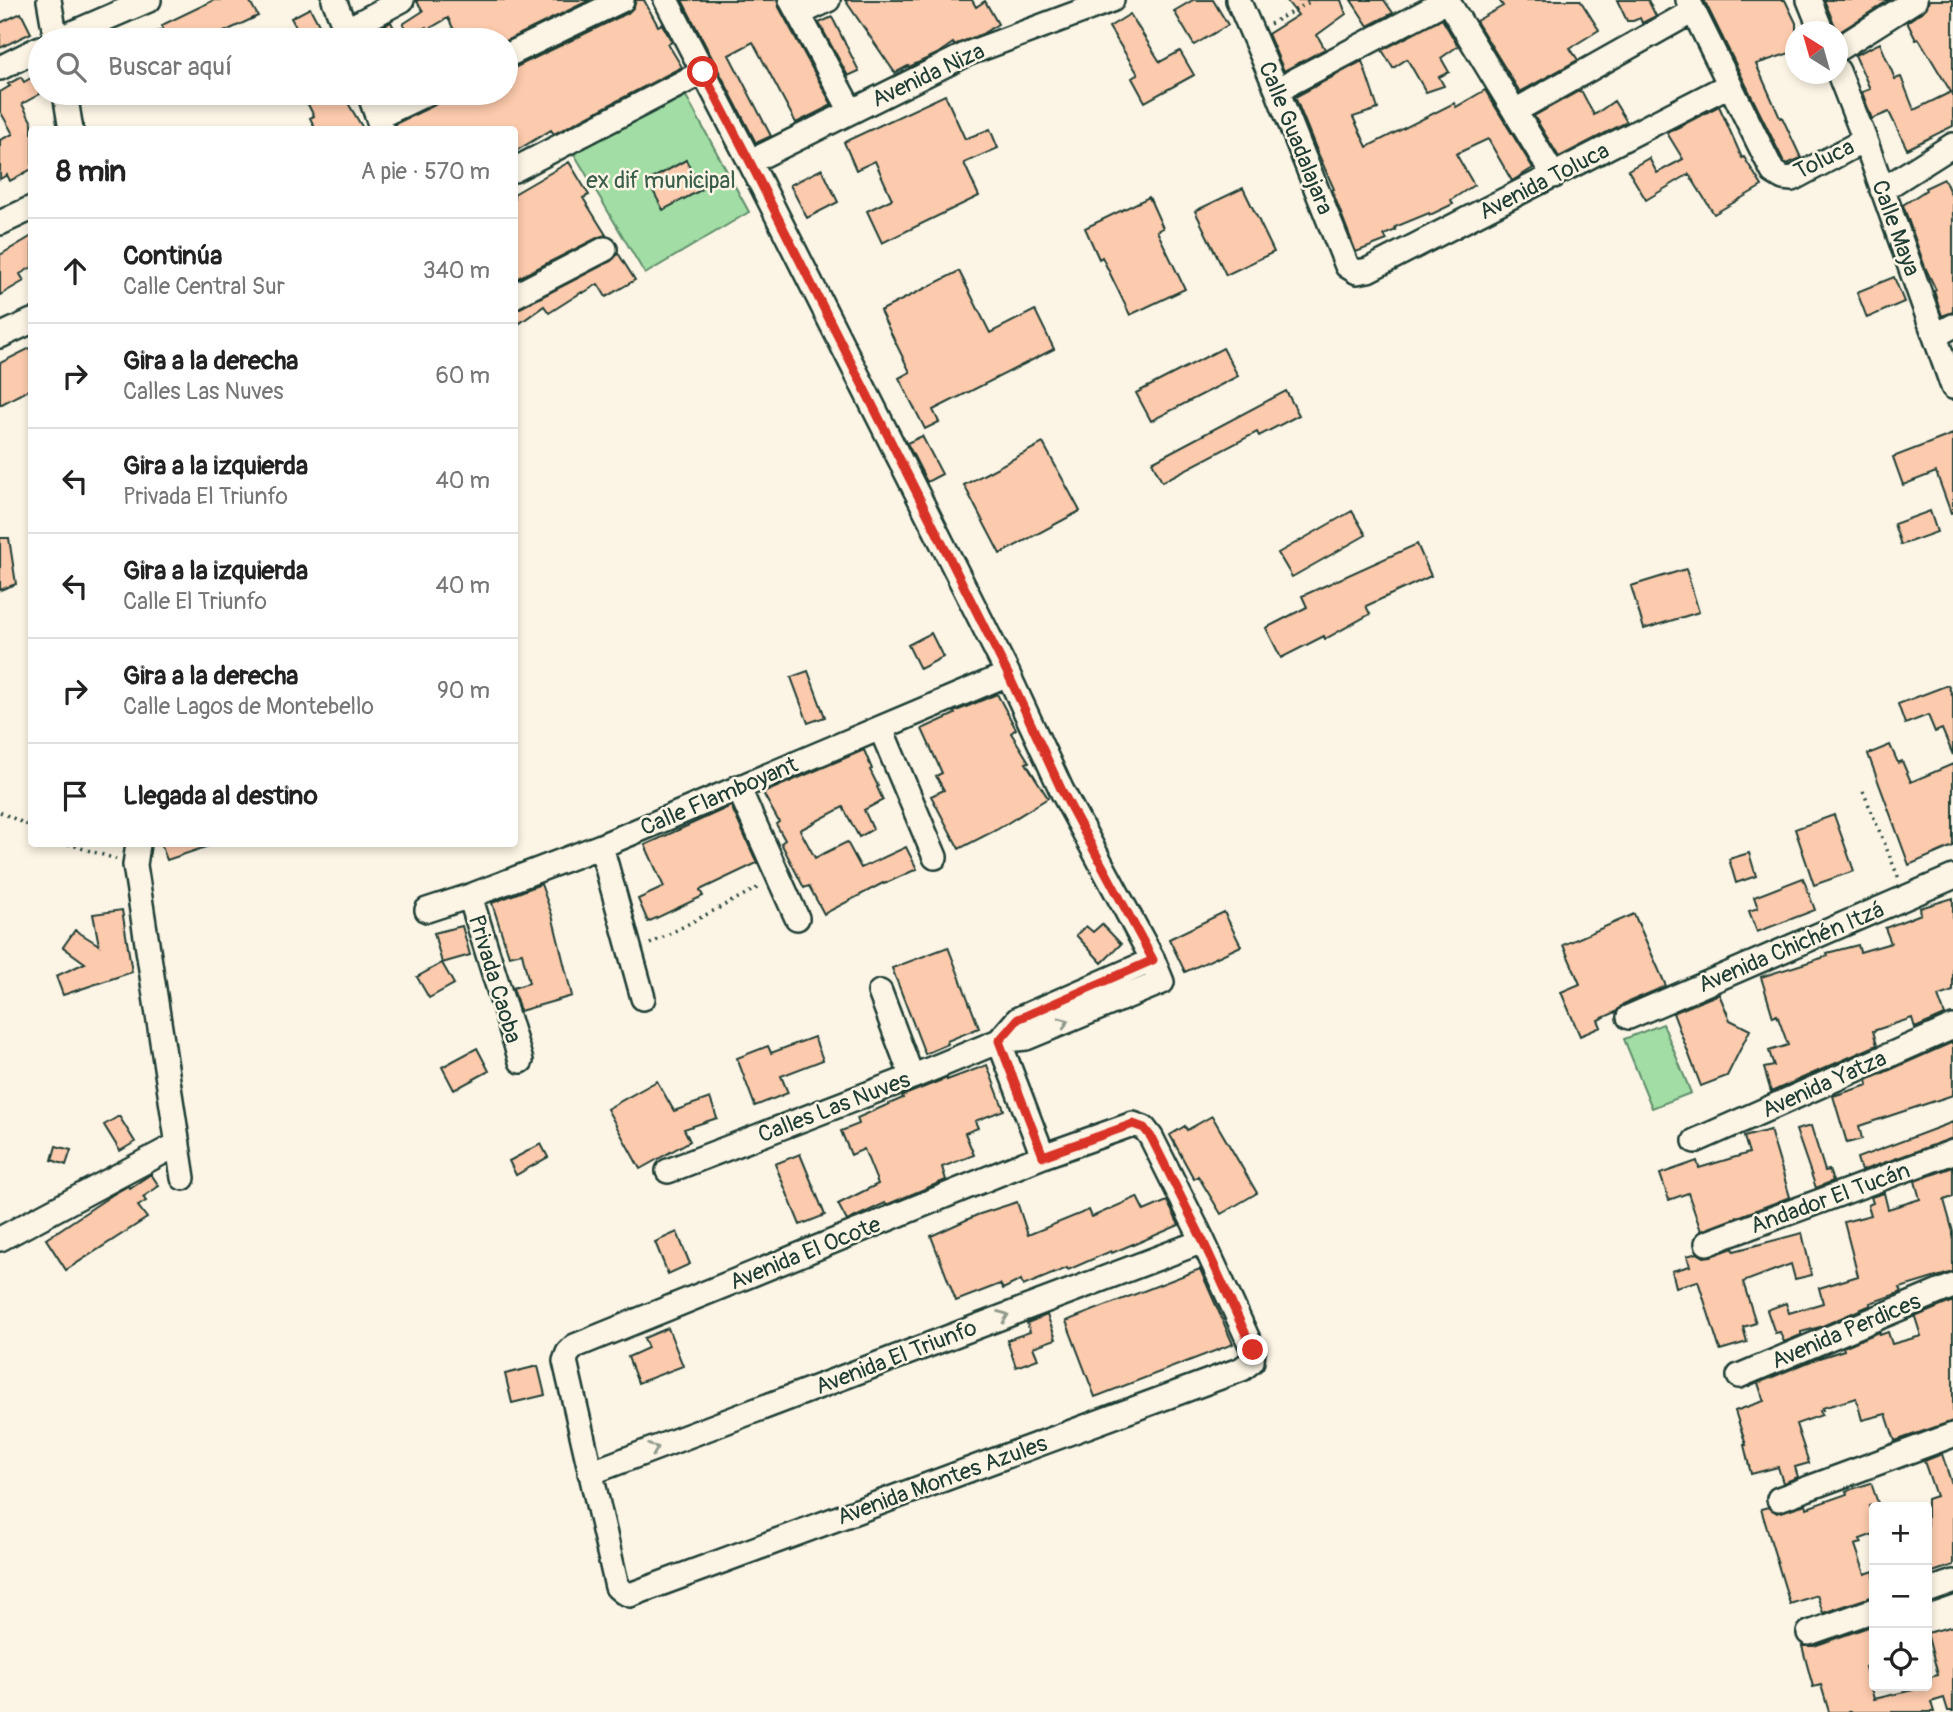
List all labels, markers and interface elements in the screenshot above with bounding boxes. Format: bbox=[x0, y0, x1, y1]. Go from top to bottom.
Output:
north arrow bbox=[1785, 21, 1848, 84]
search box bbox=[28, 28, 518, 105]
street label: Avenida Niza bbox=[867, 36, 989, 114]
icon: search bbox=[52, 48, 90, 86]
text: Buscar aquí bbox=[108, 51, 232, 83]
route start bbox=[687, 56, 718, 87]
street label: Calle Guadalajara bbox=[1252, 57, 1340, 219]
street label: Toluca bbox=[1789, 132, 1859, 186]
street label: Avenida Toluca bbox=[1474, 136, 1614, 226]
text: 8 min bbox=[56, 153, 126, 190]
text: A pie · 570 m bbox=[361, 157, 490, 186]
park label: ex dif municipal bbox=[586, 166, 736, 195]
street label: Calle Maya bbox=[1865, 176, 1927, 280]
text: Continúa bbox=[123, 240, 222, 272]
icon: ahead bbox=[56, 252, 94, 290]
text: 340 m bbox=[423, 256, 490, 285]
text: Calle Central Sur bbox=[123, 272, 285, 301]
text: Gira a la derecha bbox=[123, 345, 298, 377]
icon: right bbox=[56, 357, 94, 395]
text: 60 m bbox=[435, 361, 490, 390]
text: Calles Las Nuves bbox=[123, 377, 283, 406]
text: Gira a la izquierda bbox=[123, 450, 308, 482]
icon: left bbox=[56, 462, 94, 500]
text: 40 m bbox=[436, 466, 490, 495]
text: Privada El Triunfo bbox=[123, 482, 288, 511]
text: Gira a la izquierda bbox=[123, 555, 308, 587]
icon: left bbox=[56, 567, 94, 605]
text: 40 m bbox=[436, 571, 490, 600]
text: Calle El Triunfo bbox=[123, 587, 267, 616]
text: Gira a la derecha bbox=[123, 660, 298, 692]
icon: right bbox=[56, 672, 94, 710]
text: 90 m bbox=[437, 676, 490, 705]
text: Calle Lagos de Montebello bbox=[123, 692, 374, 721]
street label: Calle Flamboyant bbox=[636, 750, 803, 842]
icon: arrive bbox=[56, 777, 94, 815]
text: Llegada al destino bbox=[123, 780, 318, 812]
street label: Avenida Chichén Itzá bbox=[1694, 895, 1888, 999]
street label: Privada Caoba bbox=[462, 911, 528, 1047]
one-way arrow bbox=[1057, 1017, 1069, 1031]
street label: Avenida Yatza bbox=[1757, 1044, 1891, 1124]
street label: Calles Las Nuves bbox=[754, 1065, 914, 1149]
street label: Andador El Tucán bbox=[1746, 1156, 1914, 1240]
street label: Avenida El Ocote bbox=[725, 1209, 885, 1297]
street label: Avenida Perdices bbox=[1767, 1287, 1925, 1375]
one-way arrow bbox=[998, 1311, 1010, 1325]
street label: Avenida El Triunfo bbox=[811, 1313, 981, 1401]
route end bbox=[1237, 1334, 1268, 1365]
street label: Avenida Montes Azules bbox=[833, 1428, 1051, 1532]
one-way arrow bbox=[647, 1443, 659, 1457]
map controls bbox=[1869, 1502, 1932, 1691]
button: + bbox=[1869, 1502, 1932, 1565]
button: − bbox=[1869, 1565, 1932, 1628]
button: locate bbox=[1869, 1628, 1932, 1691]

